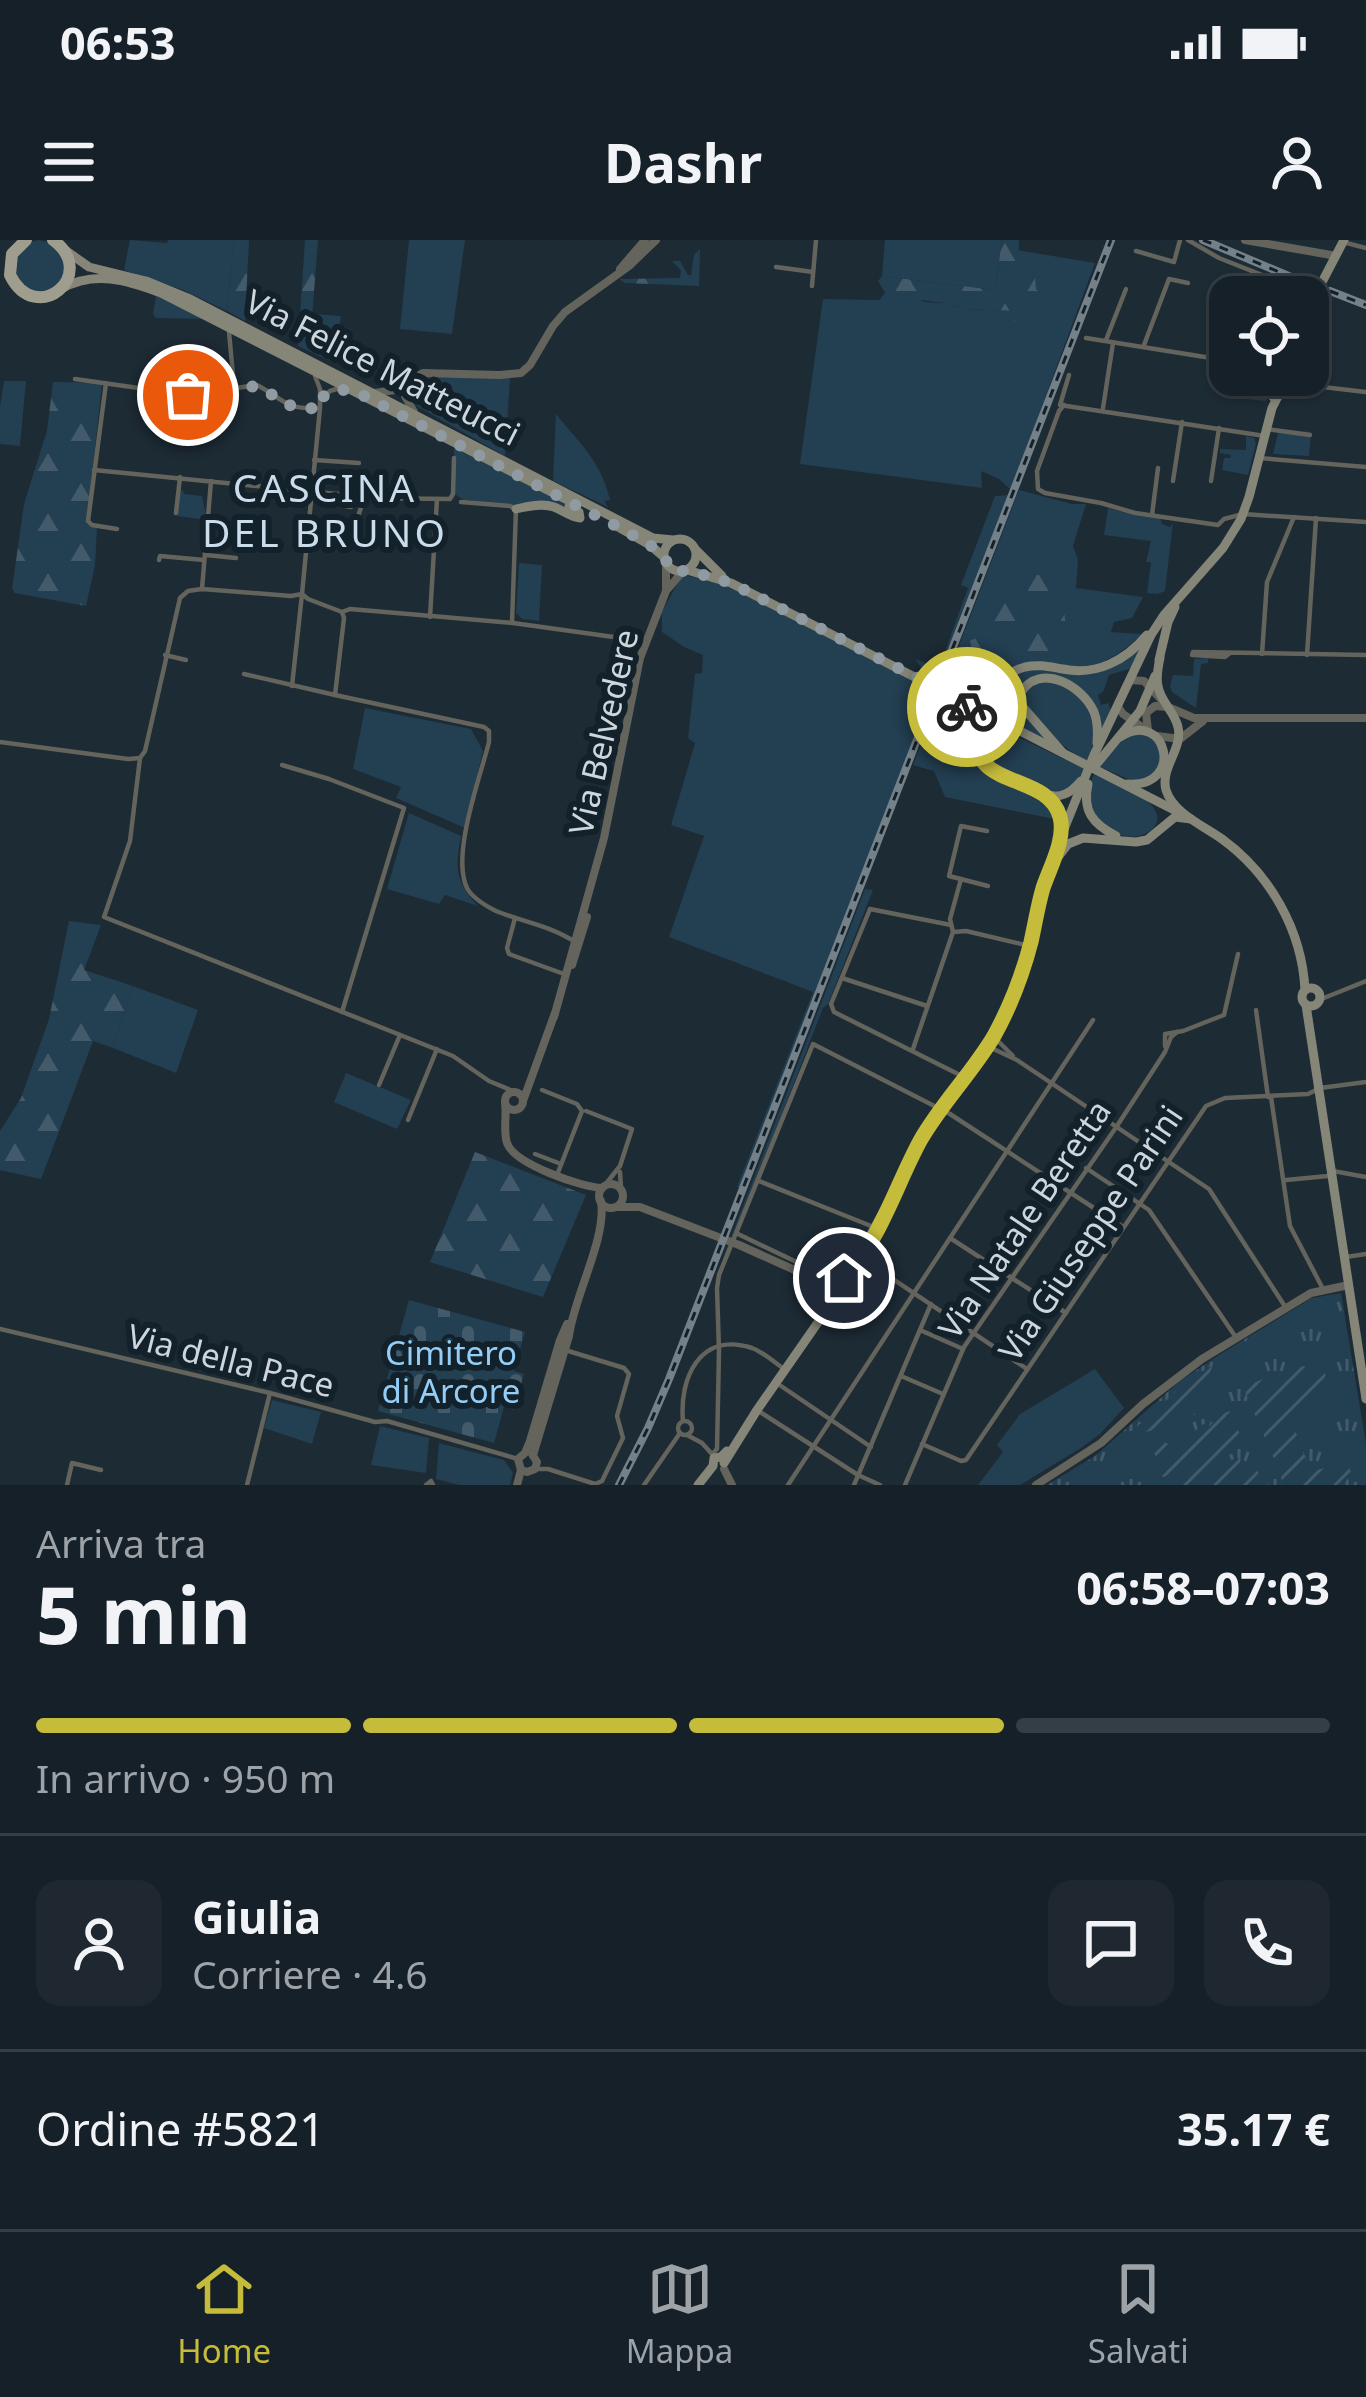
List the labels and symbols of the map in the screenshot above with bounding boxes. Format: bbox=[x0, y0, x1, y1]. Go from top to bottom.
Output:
street label: Via Felice Matteucci bbox=[238, 278, 528, 456]
pin bbox=[137, 344, 239, 446]
district label: CASCINA DEL BRUNO bbox=[202, 460, 448, 558]
street label: Via Belvedere bbox=[557, 625, 649, 839]
courier bbox=[907, 647, 1027, 767]
street label: Via Natale Beretta bbox=[927, 1091, 1121, 1347]
street label: Via Giuseppe Parini bbox=[987, 1096, 1193, 1370]
pin bbox=[793, 1227, 895, 1329]
street label: Via della Pace bbox=[123, 1313, 339, 1407]
park label: Cimitero di Arcore bbox=[382, 1330, 520, 1413]

